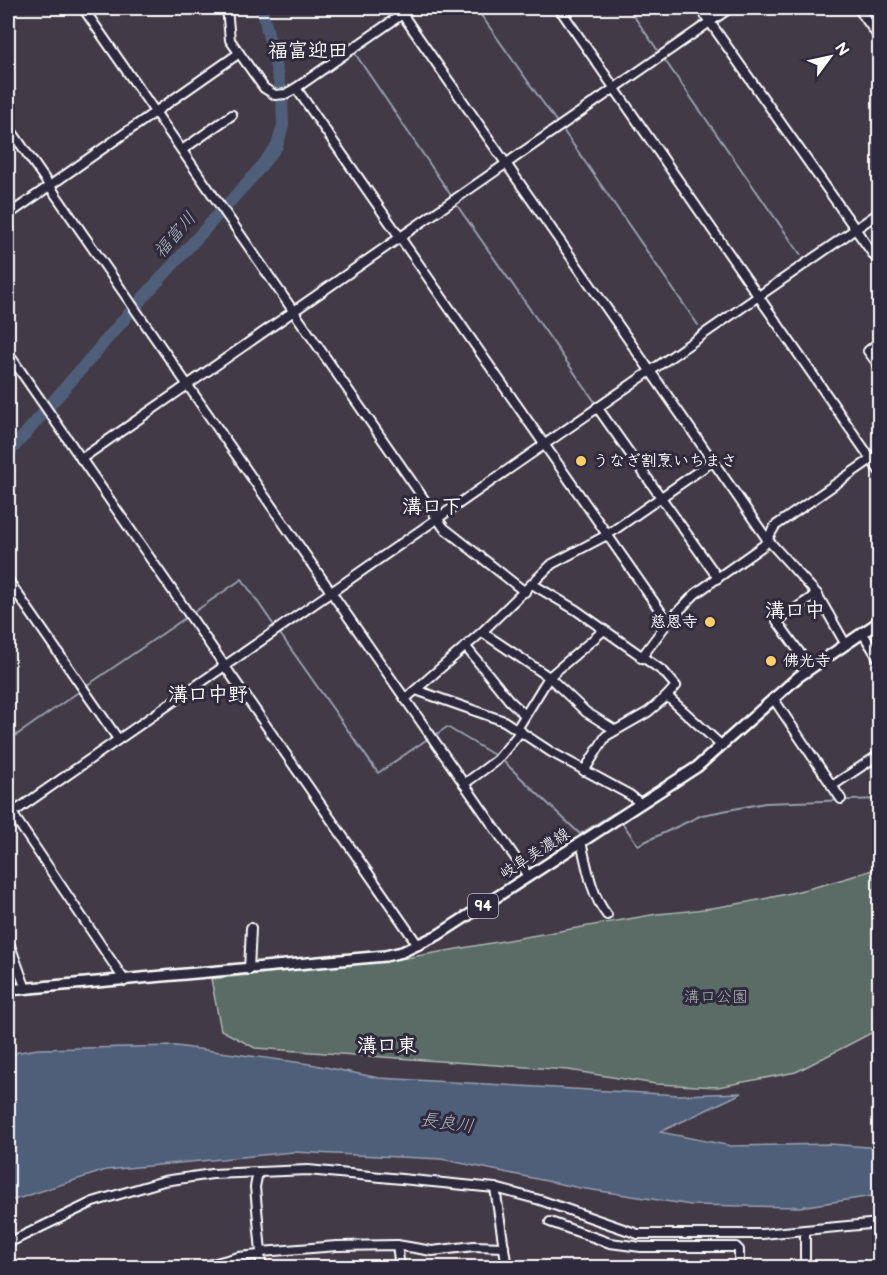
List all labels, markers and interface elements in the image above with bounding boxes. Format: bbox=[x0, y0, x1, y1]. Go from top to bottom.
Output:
north arrow bbox=[800, 27, 860, 87]
district label: 福富迎田 bbox=[268, 39, 348, 63]
text: N bbox=[830, 39, 853, 60]
water label: 福富川 bbox=[149, 208, 201, 262]
place label: うなぎ割烹いちまさ bbox=[593, 452, 737, 471]
marker: うなぎ割烹いちまさ bbox=[574, 454, 588, 468]
district label: 溝口下 bbox=[402, 495, 462, 519]
district label: 溝口中 bbox=[765, 599, 825, 623]
place label: 慈恩寺 bbox=[650, 613, 698, 632]
marker: 慈恩寺 bbox=[703, 615, 717, 629]
place label: 佛光寺 bbox=[783, 652, 831, 671]
marker: 佛光寺 bbox=[764, 654, 778, 668]
district label: 溝口中野 bbox=[168, 683, 248, 707]
street label: 岐阜美濃線 bbox=[496, 824, 574, 884]
road number: 94 bbox=[468, 894, 498, 918]
park label: 溝口公園 bbox=[684, 988, 748, 1007]
district label: 溝口東 bbox=[357, 1034, 417, 1058]
water label: 長良川 bbox=[419, 1109, 475, 1137]

